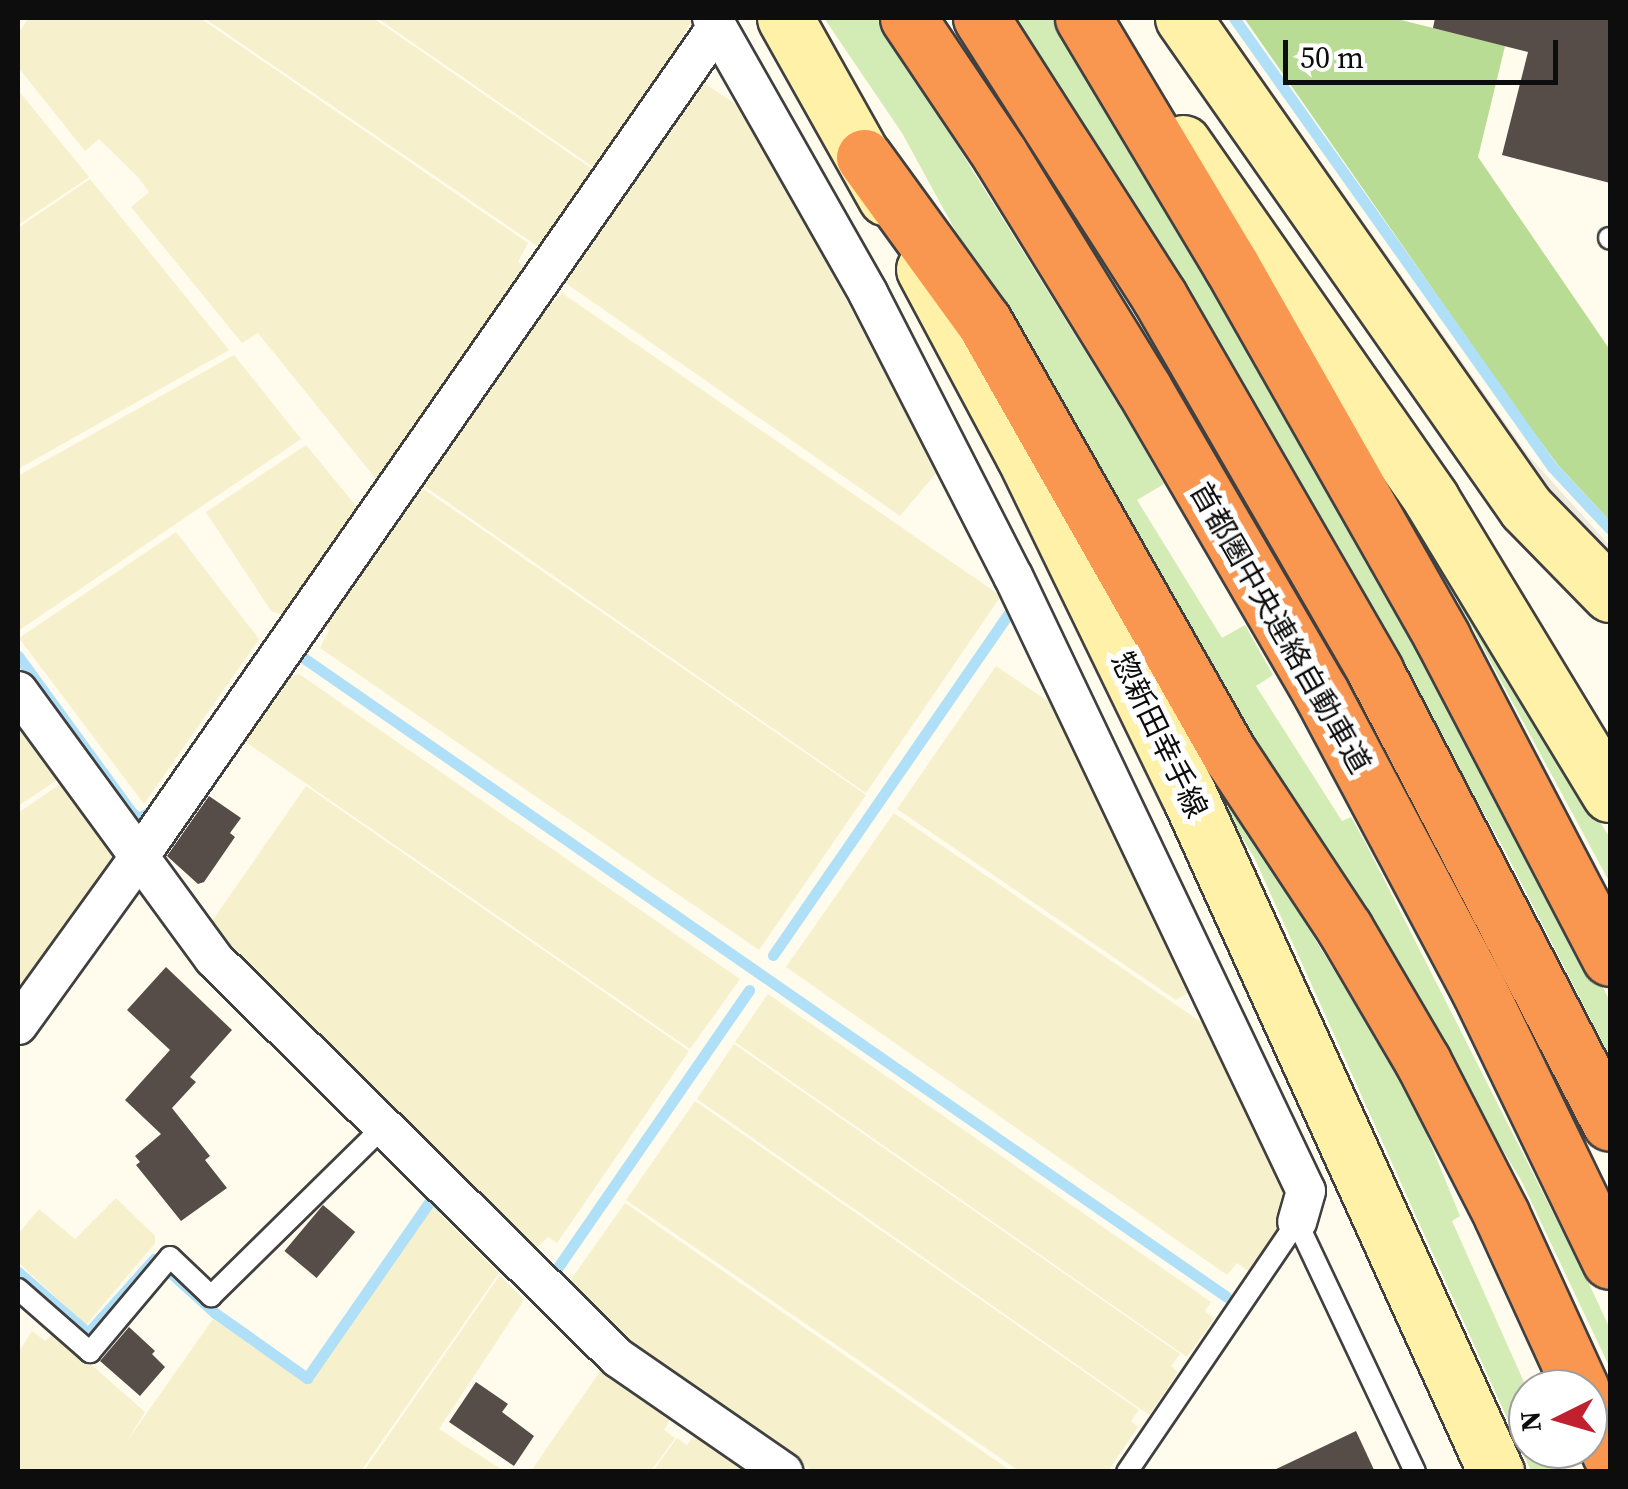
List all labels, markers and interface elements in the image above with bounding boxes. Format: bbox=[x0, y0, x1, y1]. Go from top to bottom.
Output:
scale bar bbox=[1288, 20, 1563, 82]
text: 50 m bbox=[1300, 37, 1364, 78]
street label: 首都圏中央連絡自動車道 bbox=[1182, 476, 1378, 780]
street label: 惣新田幸手線 bbox=[1103, 646, 1215, 824]
north arrow bbox=[1508, 1369, 1608, 1469]
text: N bbox=[1510, 1410, 1550, 1433]

